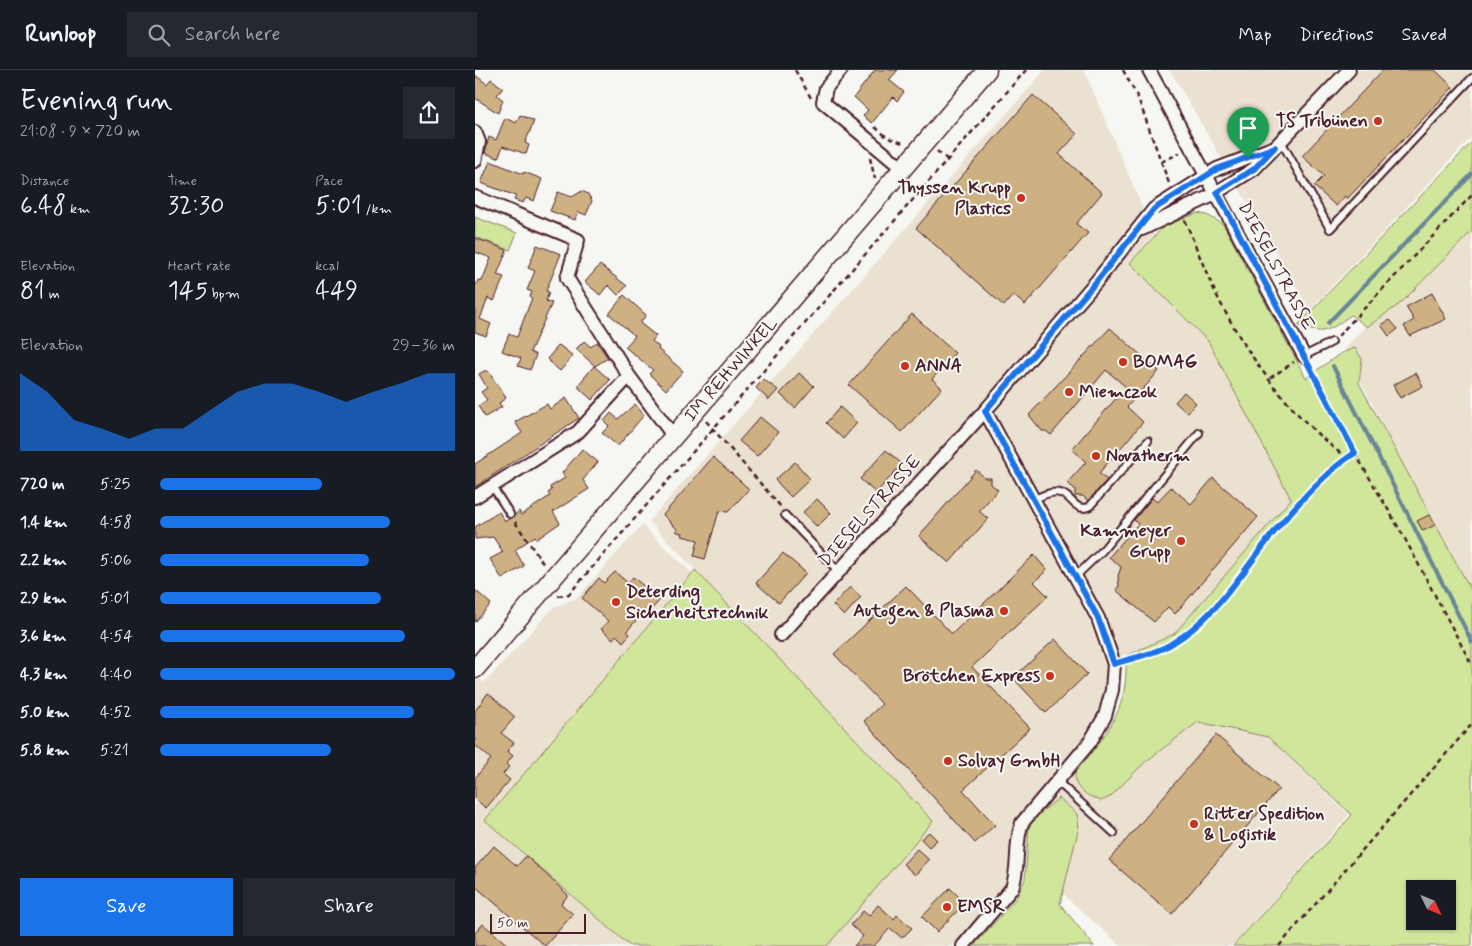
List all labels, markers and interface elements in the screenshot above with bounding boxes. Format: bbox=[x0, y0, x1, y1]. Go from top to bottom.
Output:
search box bbox=[127, 12, 477, 57]
text: Runloop bbox=[25, 19, 97, 50]
icon: search bbox=[145, 21, 173, 49]
text: Search here bbox=[185, 22, 280, 47]
text: Map bbox=[1239, 23, 1272, 47]
text: Directions bbox=[1300, 23, 1374, 47]
text: Saved bbox=[1402, 23, 1447, 47]
text: Evening run bbox=[20, 83, 173, 120]
button: share bbox=[403, 87, 455, 139]
pin bbox=[1227, 107, 1269, 158]
place label: TS Tribünen bbox=[1276, 109, 1368, 133]
icon: arrive bbox=[1234, 114, 1262, 142]
marker: TS Tribünen bbox=[1372, 115, 1384, 127]
text: 21:08 · 9 × 720 m bbox=[20, 121, 140, 142]
text: Distance bbox=[20, 172, 69, 190]
text: Time bbox=[168, 172, 197, 190]
text: Pace bbox=[315, 172, 343, 190]
place label: Thyssen Krupp Plastics bbox=[898, 176, 1011, 221]
text: 6.48 bbox=[20, 190, 66, 223]
text: 32:30 bbox=[168, 190, 224, 223]
text: 5:01 bbox=[315, 190, 362, 223]
marker: Thyssen Krupp Plastics bbox=[1015, 192, 1027, 204]
street label: DIESELSTRASSE bbox=[1232, 197, 1320, 335]
text: km bbox=[66, 200, 90, 218]
text: /km bbox=[362, 200, 392, 218]
text: Elevation bbox=[20, 257, 75, 275]
text: Heart rate bbox=[168, 257, 231, 275]
text: kcal bbox=[315, 257, 339, 275]
text: 81 bbox=[20, 275, 45, 308]
text: 145 bbox=[168, 275, 208, 308]
text: 449 bbox=[315, 275, 358, 308]
text: m bbox=[45, 285, 60, 303]
text: bpm bbox=[208, 285, 240, 303]
street label: IM REHWINKEL bbox=[679, 313, 783, 427]
text: Elevation bbox=[20, 335, 83, 356]
text: 29–36 m bbox=[392, 335, 455, 356]
place label: BOMAG bbox=[1133, 350, 1198, 374]
place label: ANNA bbox=[915, 354, 962, 378]
marker: BOMAG bbox=[1117, 356, 1129, 368]
marker: ANNA bbox=[899, 360, 911, 372]
place label: Miemczok bbox=[1079, 380, 1158, 404]
marker: Miemczok bbox=[1063, 386, 1075, 398]
place label: Novatherm bbox=[1106, 444, 1190, 468]
street label: DIESELSTRASSE bbox=[813, 450, 927, 572]
marker: Novatherm bbox=[1090, 450, 1102, 462]
text: 720 m bbox=[20, 474, 65, 495]
text: 5:25 bbox=[100, 474, 130, 495]
text: 1.4 km bbox=[20, 512, 67, 533]
text: 4:58 bbox=[100, 512, 132, 533]
place label: Kammeyer Grupp bbox=[1080, 519, 1172, 564]
marker: Kammeyer Grupp bbox=[1175, 535, 1187, 547]
text: 2.2 km bbox=[20, 550, 67, 571]
text: 5:06 bbox=[100, 550, 132, 571]
place label: Deterding Sicherheitstechnik bbox=[626, 580, 770, 625]
text: 2.9 km bbox=[20, 588, 67, 609]
text: 5:01 bbox=[100, 588, 130, 609]
marker: Deterding Sicherheitstechnik bbox=[610, 596, 622, 608]
place label: Autogen & Plasma bbox=[853, 599, 994, 625]
marker: Autogen & Plasma bbox=[998, 605, 1010, 617]
text: 3.6 km bbox=[20, 626, 66, 647]
text: 4:54 bbox=[100, 626, 133, 647]
text: 4.3 km bbox=[20, 664, 68, 685]
text: 4:40 bbox=[100, 664, 132, 685]
place label: Brötchen Express bbox=[903, 664, 1040, 688]
marker: Brötchen Express bbox=[1044, 670, 1056, 682]
text: 5.0 km bbox=[20, 702, 70, 723]
text: 4:52 bbox=[100, 702, 132, 723]
text: 5.8 km bbox=[20, 740, 70, 761]
text: 5:21 bbox=[100, 740, 129, 761]
place label: Solvay GmbH bbox=[958, 749, 1060, 773]
marker: Solvay GmbH bbox=[942, 755, 954, 767]
place label: Ritter Spedition & Logistik bbox=[1204, 802, 1324, 849]
marker: Ritter Spedition & Logistik bbox=[1188, 818, 1200, 830]
button: Save bbox=[20, 878, 233, 936]
button: Share bbox=[243, 878, 455, 936]
north arrow bbox=[1406, 880, 1456, 930]
map controls bbox=[1406, 880, 1456, 930]
place label: EMSR bbox=[957, 895, 1005, 919]
marker: EMSR bbox=[941, 901, 953, 913]
scale bar bbox=[490, 911, 586, 934]
text: 50 m bbox=[497, 914, 528, 932]

